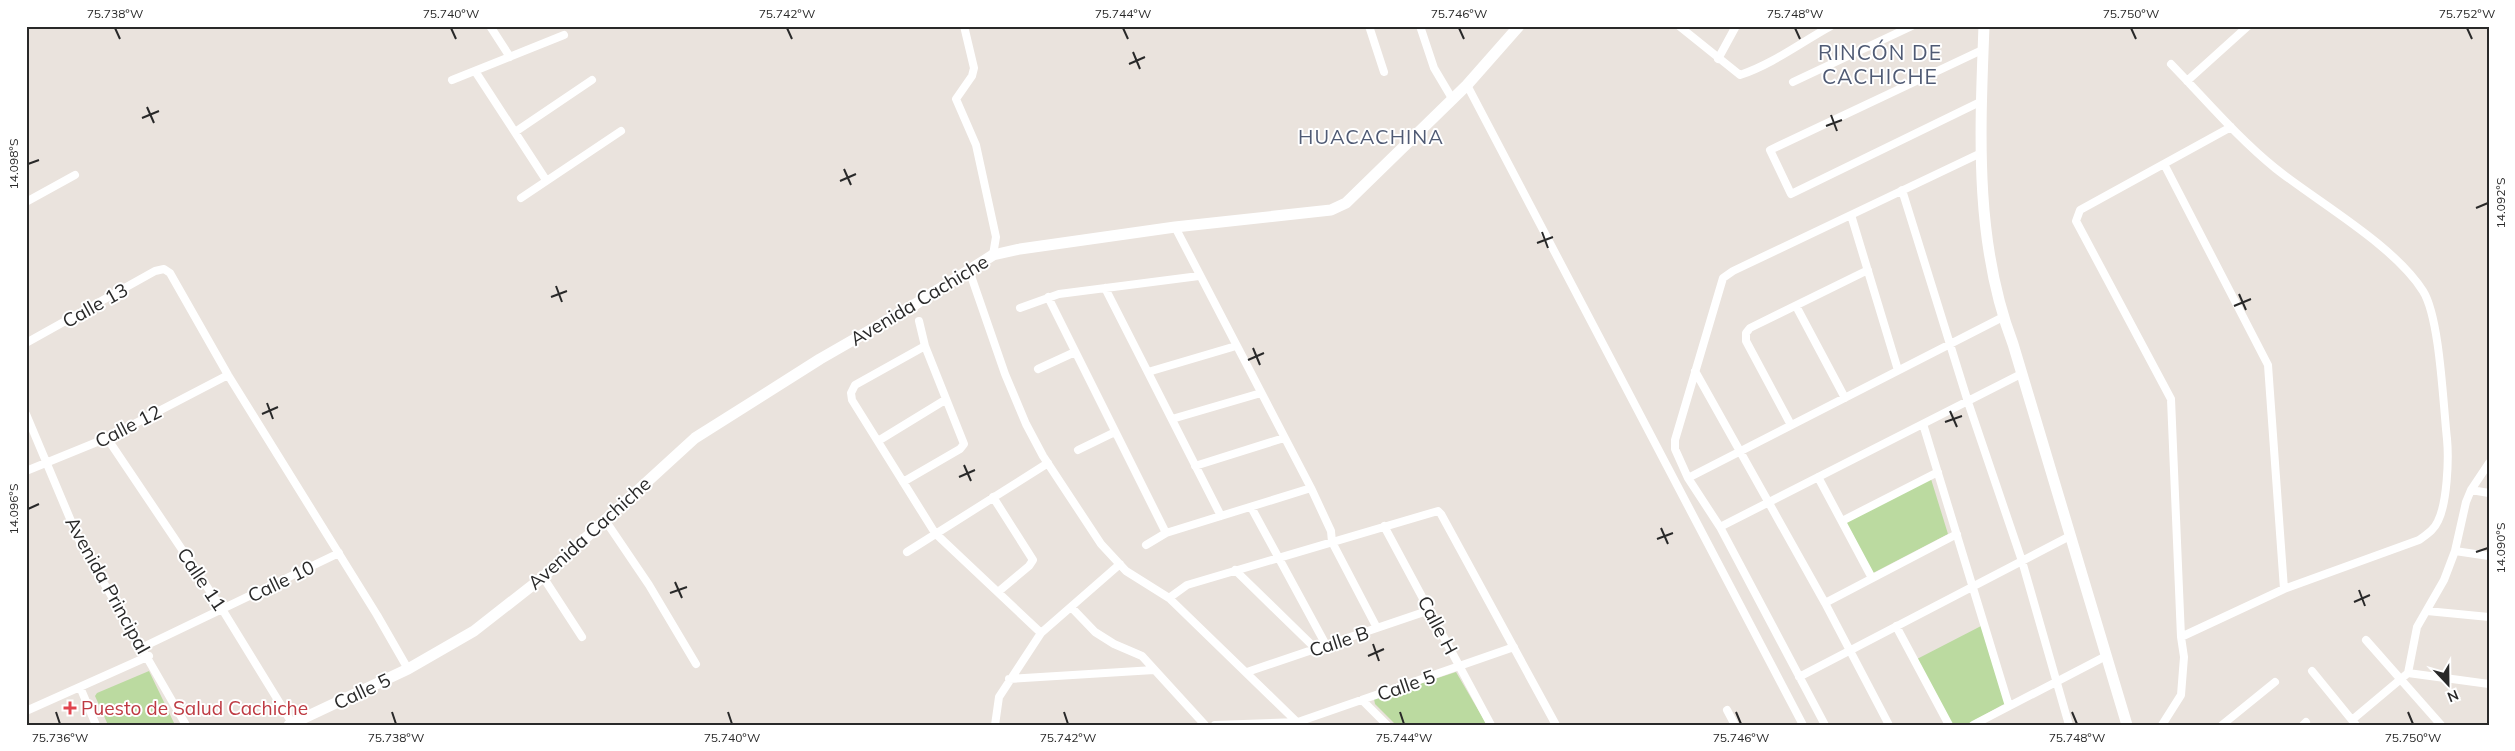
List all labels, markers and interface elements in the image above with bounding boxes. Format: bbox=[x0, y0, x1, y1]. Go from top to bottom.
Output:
text: 75.738°W bbox=[87, 6, 143, 21]
text: 75.740°W bbox=[423, 6, 479, 21]
text: 75.742°W bbox=[759, 6, 815, 21]
text: 75.744°W bbox=[1095, 6, 1151, 21]
text: 75.746°W bbox=[1431, 6, 1487, 21]
text: 75.748°W bbox=[1767, 6, 1823, 21]
text: 75.750°W bbox=[2103, 6, 2159, 21]
text: 75.752°W bbox=[2439, 6, 2495, 21]
district label: RINCÓN DE CACHICHE bbox=[1818, 39, 1942, 89]
district label: HUACACHINA bbox=[1298, 124, 1444, 149]
text: 14.098°S bbox=[6, 139, 21, 189]
text: 14.092°S bbox=[2493, 178, 2508, 228]
street label: Avenida Cachiche bbox=[845, 249, 993, 351]
street label: Calle 13 bbox=[58, 277, 132, 333]
street label: Calle 12 bbox=[91, 399, 165, 453]
street label: Avenida Cachiche bbox=[523, 471, 655, 595]
text: 14.096°S bbox=[6, 484, 21, 534]
street label: Avenida Principal bbox=[60, 512, 156, 658]
text: 14.090°S bbox=[2493, 523, 2508, 573]
street label: Calle 11 bbox=[172, 543, 232, 615]
street label: Calle 10 bbox=[244, 555, 318, 607]
street label: Calle H bbox=[1413, 592, 1463, 658]
street label: Calle B bbox=[1306, 620, 1372, 662]
north arrow bbox=[2422, 658, 2472, 708]
street label: Calle 5 bbox=[1374, 664, 1438, 706]
street label: Calle 5 bbox=[330, 667, 394, 715]
text: N bbox=[2445, 686, 2461, 706]
place label: Puesto de Salud Cachiche bbox=[81, 696, 308, 720]
marker: Puesto de Salud Cachiche bbox=[63, 701, 77, 715]
text: 75.736°W bbox=[32, 730, 88, 745]
text: 75.738°W bbox=[368, 730, 424, 745]
text: 75.740°W bbox=[704, 730, 760, 745]
text: 75.742°W bbox=[1040, 730, 1096, 745]
text: 75.744°W bbox=[1376, 730, 1432, 745]
text: 75.746°W bbox=[1713, 730, 1769, 745]
text: 75.748°W bbox=[2049, 730, 2105, 745]
text: 75.750°W bbox=[2385, 730, 2441, 745]

